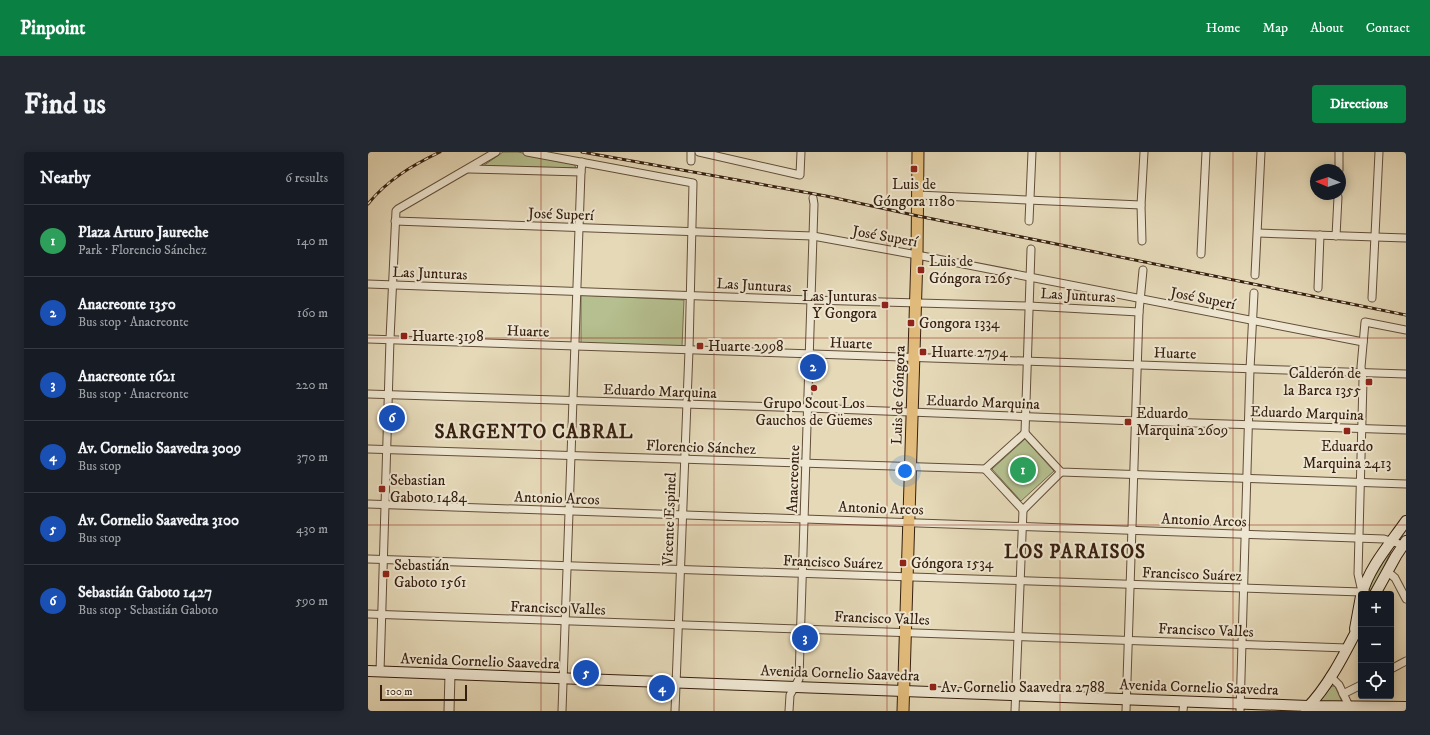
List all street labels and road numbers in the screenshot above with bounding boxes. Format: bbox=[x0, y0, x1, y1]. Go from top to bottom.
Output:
street label: José Superí bbox=[526, 204, 595, 225]
street label: José Superí bbox=[849, 221, 920, 252]
street label: Las Junturas bbox=[392, 263, 468, 284]
street label: Las Junturas bbox=[716, 274, 792, 297]
street label: José Superí bbox=[1167, 283, 1238, 314]
street label: Las Junturas bbox=[1040, 284, 1116, 307]
street label: Huarte bbox=[506, 321, 550, 342]
street label: Huarte bbox=[829, 333, 873, 354]
street label: Huarte bbox=[1153, 343, 1197, 364]
street label: Luis de Góngora bbox=[887, 345, 910, 445]
street label: Eduardo Marquina bbox=[603, 380, 718, 403]
street label: Eduardo Marquina bbox=[926, 391, 1041, 414]
street label: Eduardo Marquina bbox=[1250, 402, 1365, 425]
street label: Florencio Sánchez bbox=[646, 436, 757, 459]
street label: Anacreonte bbox=[783, 445, 804, 513]
street label: Vicente Espinel bbox=[658, 472, 681, 567]
street label: Antonio Arcos bbox=[514, 488, 600, 509]
street label: Antonio Arcos bbox=[838, 498, 924, 519]
street label: Antonio Arcos bbox=[1161, 510, 1247, 531]
street label: Francisco Suárez bbox=[783, 551, 884, 574]
street label: Francisco Suárez bbox=[1142, 563, 1243, 586]
street label: Francisco Valles bbox=[510, 597, 606, 620]
street label: Francisco Valles bbox=[834, 607, 930, 630]
street label: Francisco Valles bbox=[1158, 619, 1254, 642]
street label: Avenida Cornelio Saavedra bbox=[400, 649, 561, 674]
street label: Avenida Cornelio Saavedra bbox=[760, 661, 921, 686]
street label: Avenida Cornelio Saavedra bbox=[1119, 675, 1280, 700]

